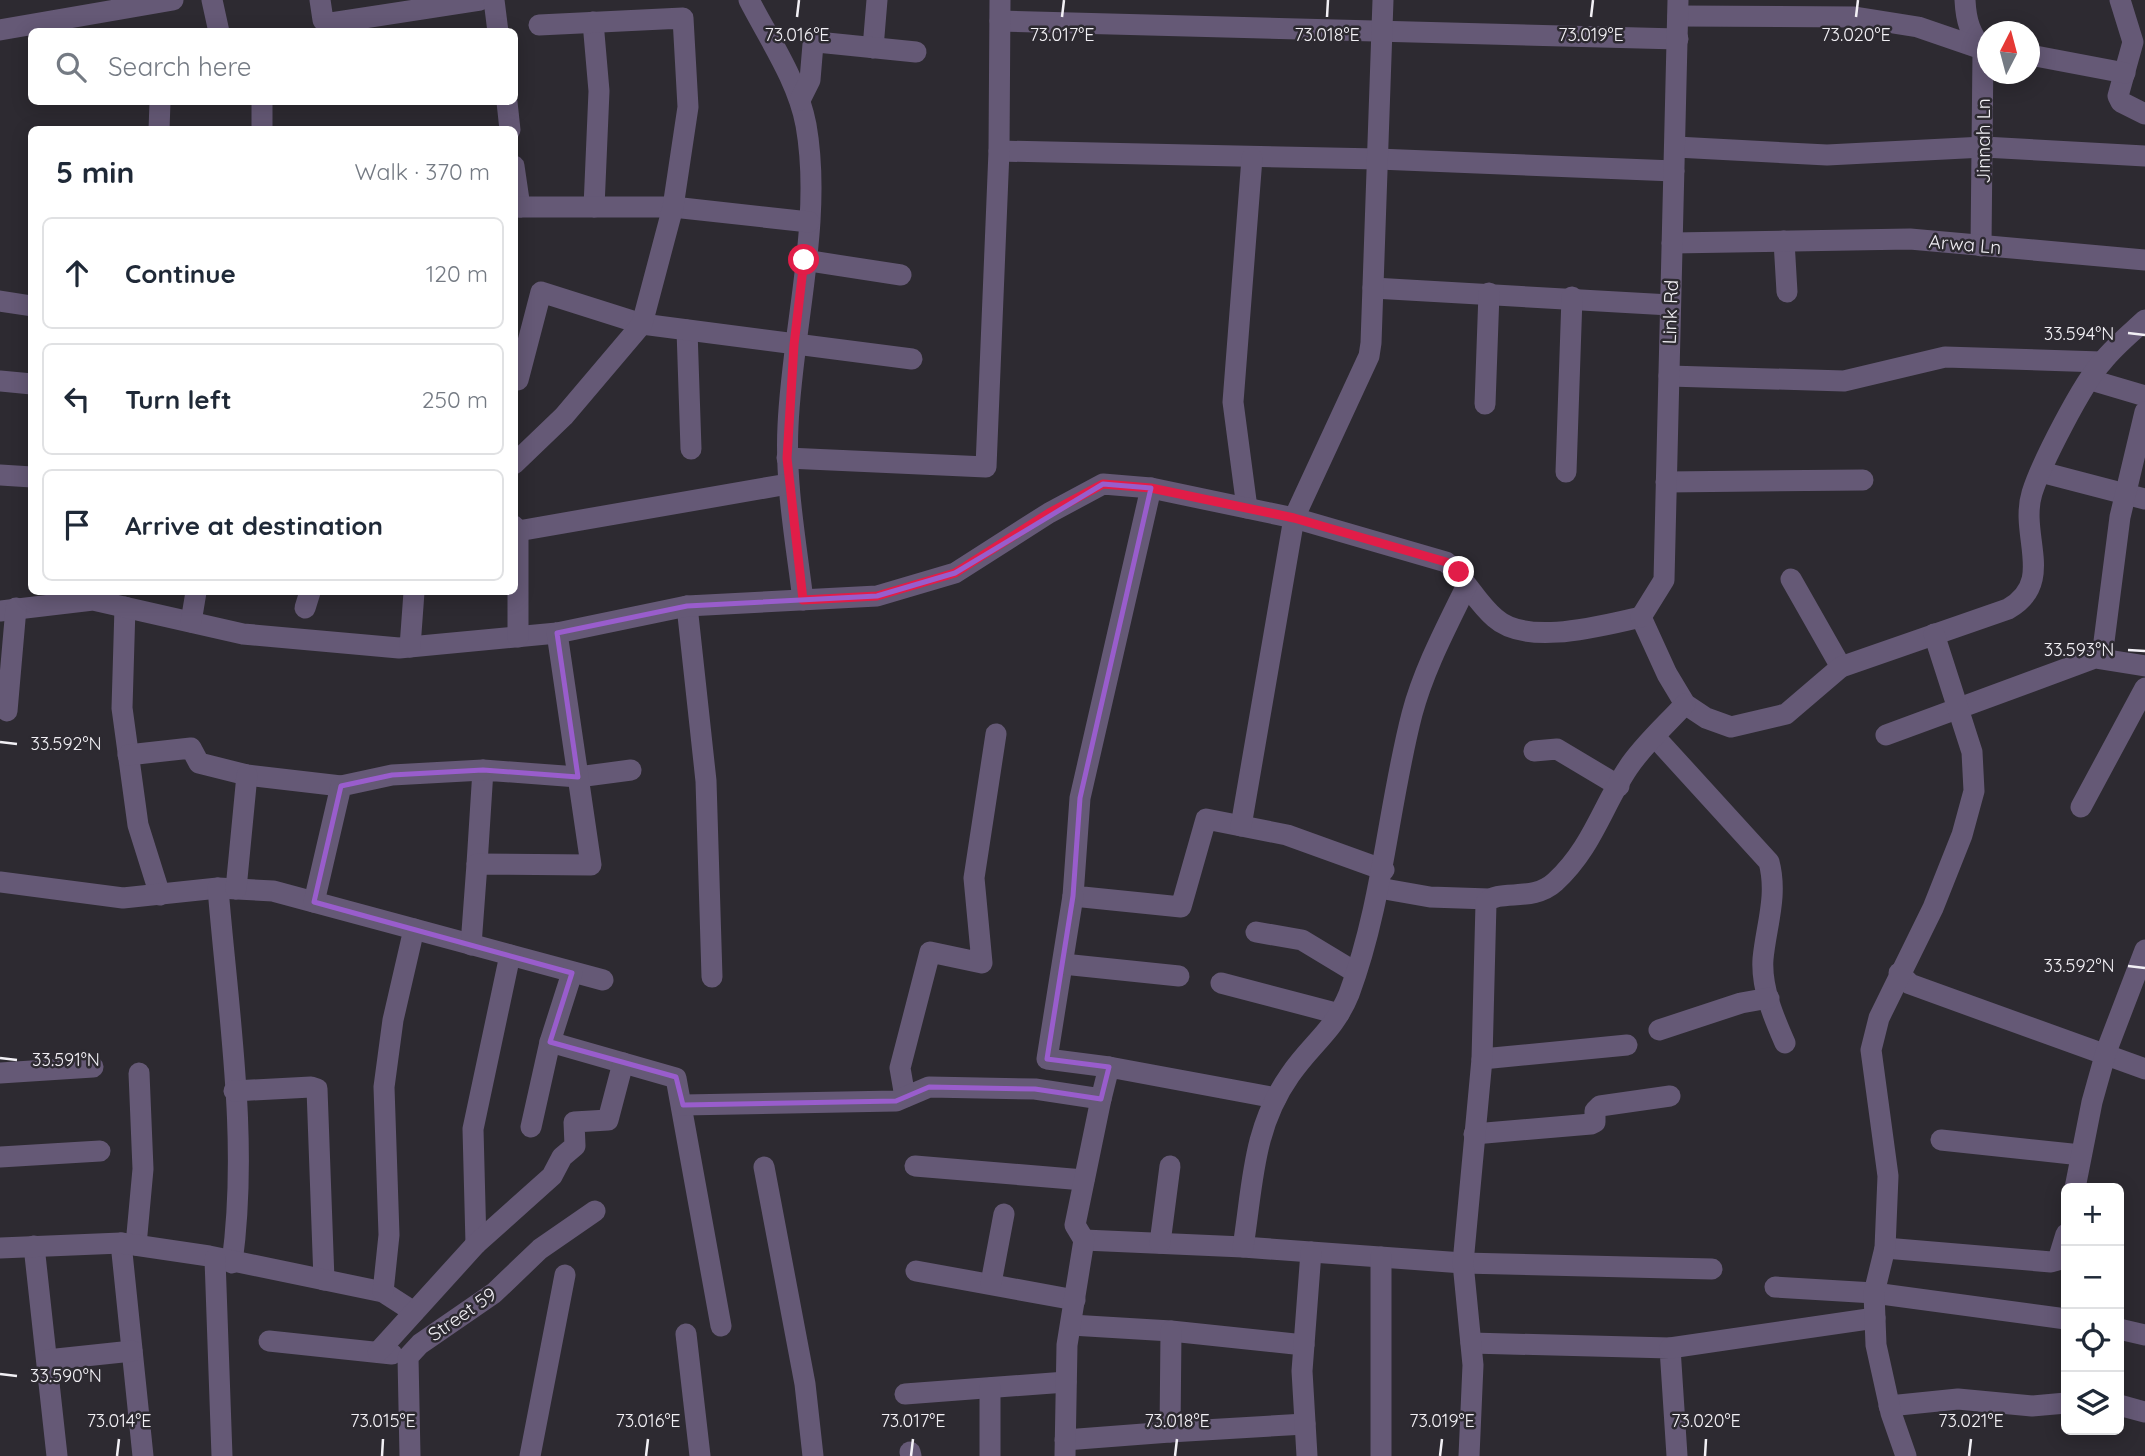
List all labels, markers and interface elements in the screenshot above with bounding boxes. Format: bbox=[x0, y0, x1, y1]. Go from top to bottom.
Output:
north arrow bbox=[1977, 21, 2040, 84]
text: 73.016°E bbox=[764, 23, 830, 46]
text: 73.017°E bbox=[1030, 23, 1094, 46]
text: 73.018°E bbox=[1294, 23, 1360, 46]
text: 73.019°E bbox=[1558, 23, 1624, 46]
text: 73.020°E bbox=[1821, 23, 1891, 46]
search box bbox=[28, 28, 518, 105]
icon: search bbox=[52, 48, 90, 86]
text: Search here bbox=[108, 50, 252, 83]
street label: Jinnah Ln bbox=[1971, 98, 1995, 184]
text: 5 min bbox=[56, 153, 134, 191]
text: Walk · 370 m bbox=[355, 157, 490, 186]
street label: Arwa Ln bbox=[1928, 229, 2002, 259]
route start bbox=[788, 244, 819, 275]
icon: ahead bbox=[58, 254, 96, 292]
text: Continue bbox=[125, 257, 236, 290]
text: 120 m bbox=[426, 259, 488, 288]
street label: Link Rd bbox=[1657, 279, 1683, 345]
text: 33.594°N bbox=[2044, 322, 2114, 345]
icon: left bbox=[58, 380, 96, 418]
text: Turn left bbox=[125, 383, 232, 416]
text: 250 m bbox=[422, 385, 488, 414]
icon: arrive bbox=[58, 506, 96, 544]
text: Arrive at destination bbox=[125, 509, 383, 542]
route end bbox=[1443, 556, 1474, 587]
text: 33.593°N bbox=[2044, 638, 2114, 661]
text: 33.592°N bbox=[30, 732, 102, 755]
text: 33.592°N bbox=[2043, 954, 2115, 977]
text: 33.591°N bbox=[32, 1048, 100, 1071]
map controls bbox=[2061, 1183, 2124, 1435]
button: + bbox=[2061, 1183, 2124, 1246]
button: − bbox=[2061, 1246, 2124, 1309]
street label: Street 59 bbox=[423, 1282, 501, 1346]
button: locate bbox=[2061, 1309, 2124, 1372]
text: 33.590°N bbox=[30, 1364, 102, 1387]
button: layers bbox=[2061, 1372, 2124, 1435]
text: 73.014°E bbox=[87, 1409, 151, 1432]
text: 73.015°E bbox=[350, 1409, 416, 1432]
text: 73.016°E bbox=[615, 1409, 681, 1432]
text: 73.017°E bbox=[881, 1409, 945, 1432]
text: 73.018°E bbox=[1144, 1409, 1210, 1432]
text: 73.019°E bbox=[1409, 1409, 1475, 1432]
text: 73.020°E bbox=[1671, 1409, 1741, 1432]
text: 73.021°E bbox=[1938, 1409, 2004, 1432]

